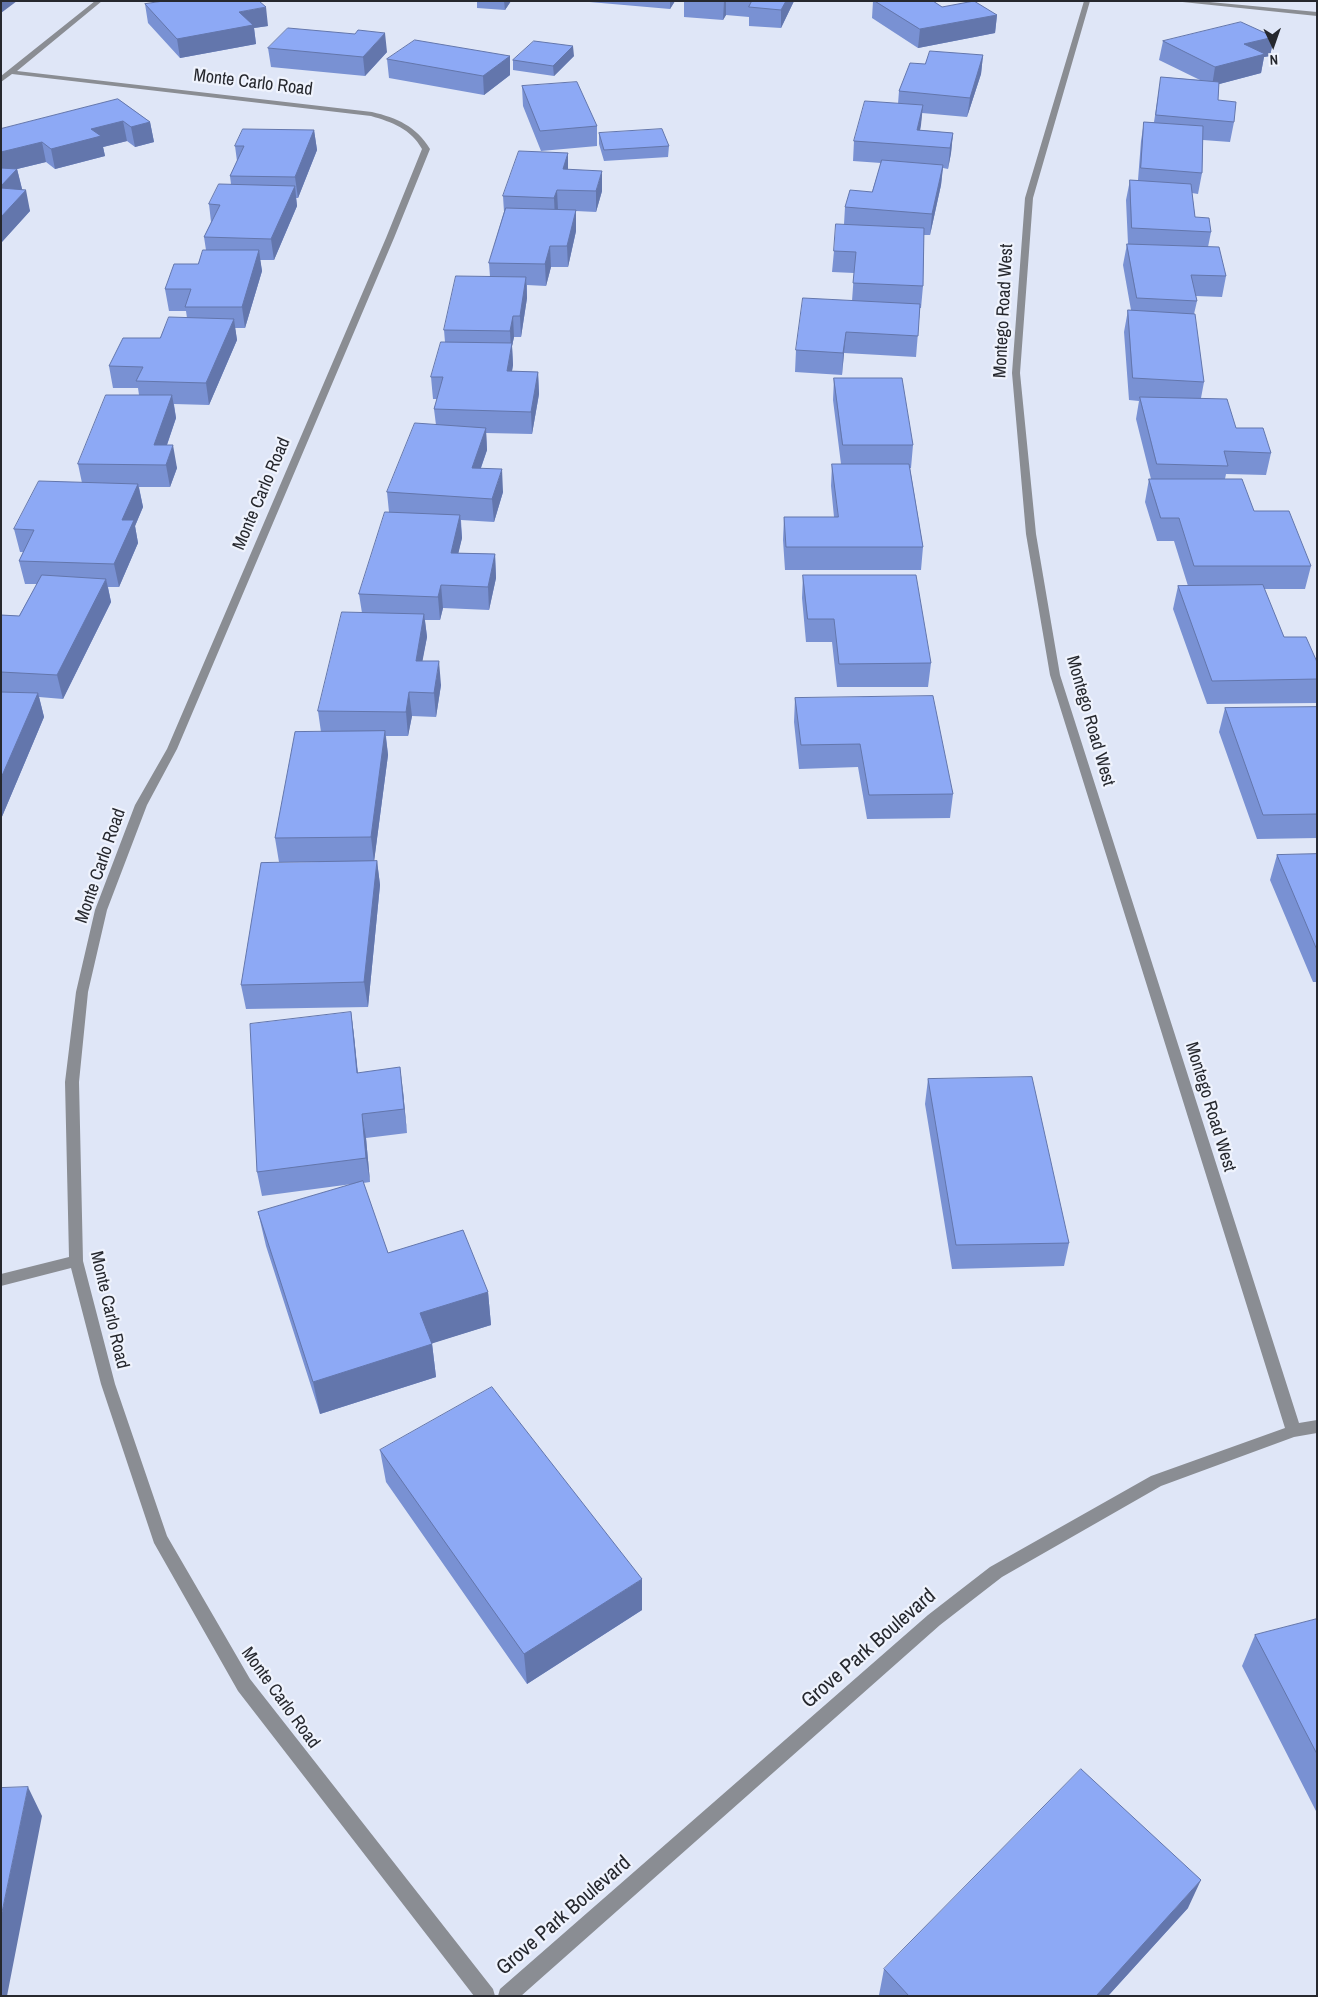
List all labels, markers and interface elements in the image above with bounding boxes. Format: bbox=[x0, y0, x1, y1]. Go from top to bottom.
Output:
north arrow bbox=[1248, 20, 1298, 70]
text: N bbox=[1269, 51, 1278, 69]
street label: Monte Carlo Road bbox=[192, 65, 314, 101]
street label: Montego Road West bbox=[990, 243, 1018, 379]
street label: Monte Carlo Road bbox=[229, 435, 295, 553]
street label: Montego Road West bbox=[1061, 653, 1119, 789]
street label: Monte Carlo Road bbox=[71, 806, 131, 926]
street label: Montego Road West bbox=[1180, 1040, 1240, 1174]
street label: Monte Carlo Road bbox=[85, 1249, 133, 1371]
street label: Grove Park Boulevard bbox=[797, 1584, 941, 1714]
street label: Monte Carlo Road bbox=[236, 1643, 324, 1753]
street label: Grove Park Boulevard bbox=[492, 1851, 636, 1981]

